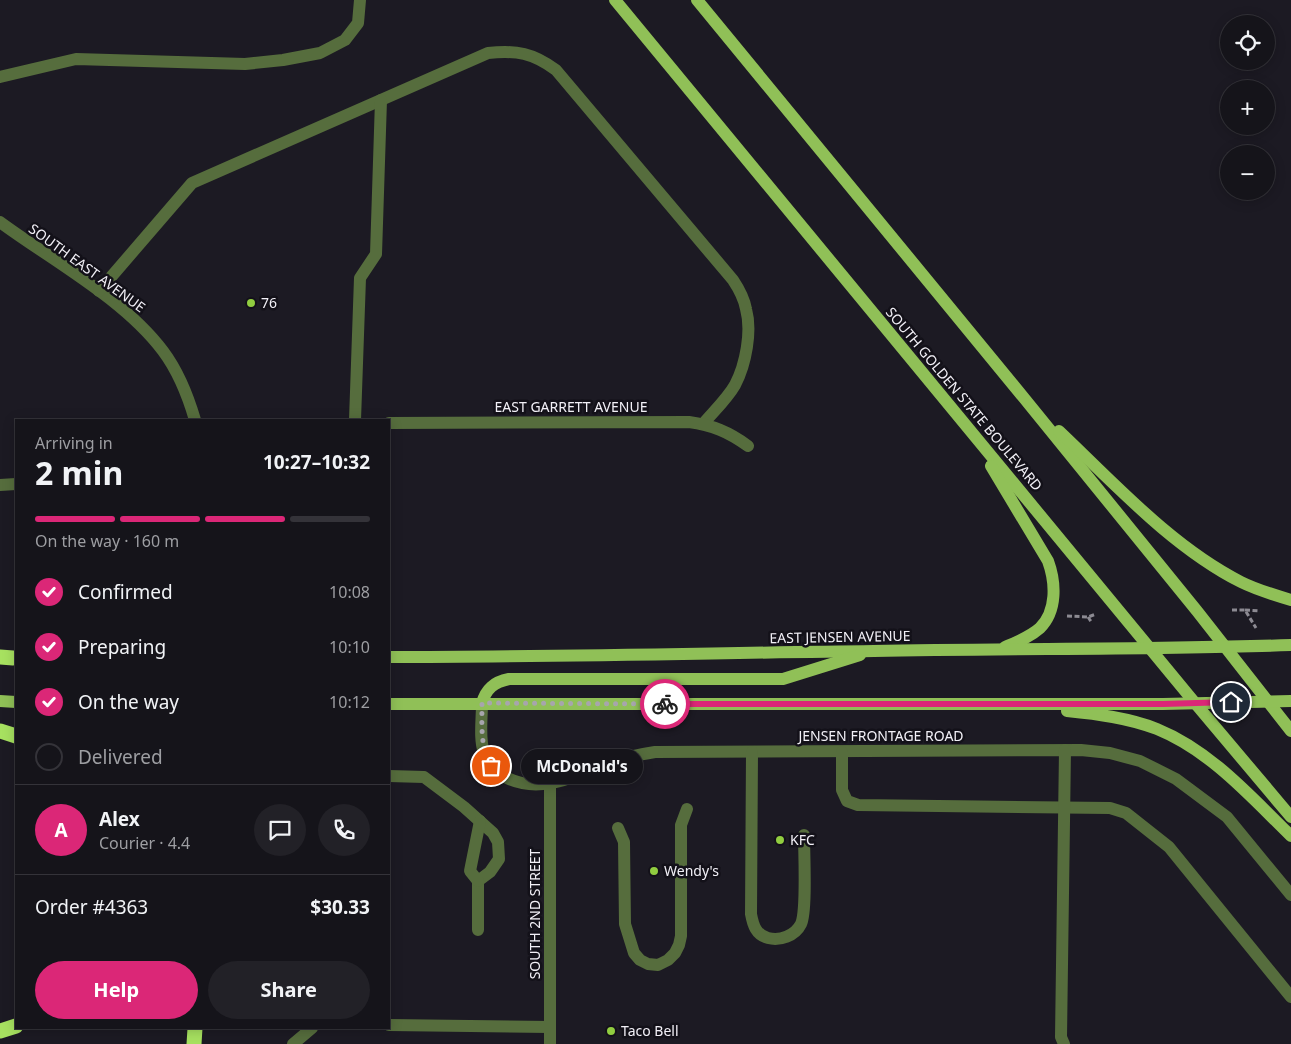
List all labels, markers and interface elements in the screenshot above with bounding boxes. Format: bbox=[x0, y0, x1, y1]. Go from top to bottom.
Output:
map controls bbox=[1220, 15, 1275, 200]
button: locate bbox=[1220, 15, 1275, 70]
button: + bbox=[1220, 80, 1275, 135]
button: − bbox=[1220, 145, 1275, 200]
street label: SOUTH EAST AVENUE bbox=[25, 219, 149, 316]
place label: 76 bbox=[261, 293, 277, 312]
marker: 76 bbox=[245, 297, 257, 309]
street label: SOUTH GOLDEN STATE BOULEVARD bbox=[882, 303, 1047, 494]
street label: EAST GARRETT AVENUE bbox=[495, 397, 647, 416]
text: Arriving in bbox=[35, 432, 113, 454]
text: 10:27–10:32 bbox=[263, 449, 370, 475]
text: 2 min bbox=[35, 451, 123, 494]
text: On the way · 160 m bbox=[35, 530, 179, 552]
icon: check bbox=[35, 578, 63, 606]
text: Confirmed bbox=[78, 579, 173, 605]
text: 10:08 bbox=[329, 581, 370, 603]
street label: EAST JENSEN AVENUE bbox=[769, 626, 911, 647]
icon: check bbox=[35, 633, 63, 661]
text: Preparing bbox=[78, 634, 166, 660]
text: 10:10 bbox=[329, 636, 370, 658]
courier bbox=[640, 679, 690, 729]
pin bbox=[1210, 681, 1252, 723]
icon: check bbox=[35, 688, 63, 716]
icon: home bbox=[1217, 688, 1245, 716]
text: On the way bbox=[78, 689, 179, 715]
icon: bike bbox=[651, 690, 679, 718]
text: 10:12 bbox=[329, 691, 370, 713]
street label: JENSEN FRONTAGE ROAD bbox=[796, 726, 964, 745]
text: Delivered bbox=[78, 744, 163, 770]
pin bbox=[470, 745, 512, 787]
callout: McDonald's bbox=[521, 748, 644, 784]
icon: bag bbox=[477, 752, 505, 780]
text: McDonald's bbox=[536, 755, 628, 777]
button: chat bbox=[254, 804, 306, 856]
button: phone bbox=[318, 804, 370, 856]
text: Alex bbox=[99, 806, 140, 832]
text: A bbox=[54, 817, 68, 843]
place label: KFC bbox=[790, 830, 815, 849]
text: Courier · 4.4 bbox=[99, 832, 190, 854]
marker: KFC bbox=[774, 834, 786, 846]
street label: SOUTH 2ND STREET bbox=[525, 848, 544, 979]
place label: Wendy's bbox=[664, 861, 719, 880]
marker: Wendy's bbox=[648, 865, 660, 877]
text: Order #4363 bbox=[35, 894, 148, 920]
text: $30.33 bbox=[310, 894, 370, 920]
button: Help bbox=[35, 961, 198, 1019]
button: Share bbox=[208, 961, 370, 1019]
place label: Taco Bell bbox=[621, 1021, 679, 1040]
marker: Taco Bell bbox=[605, 1025, 617, 1037]

